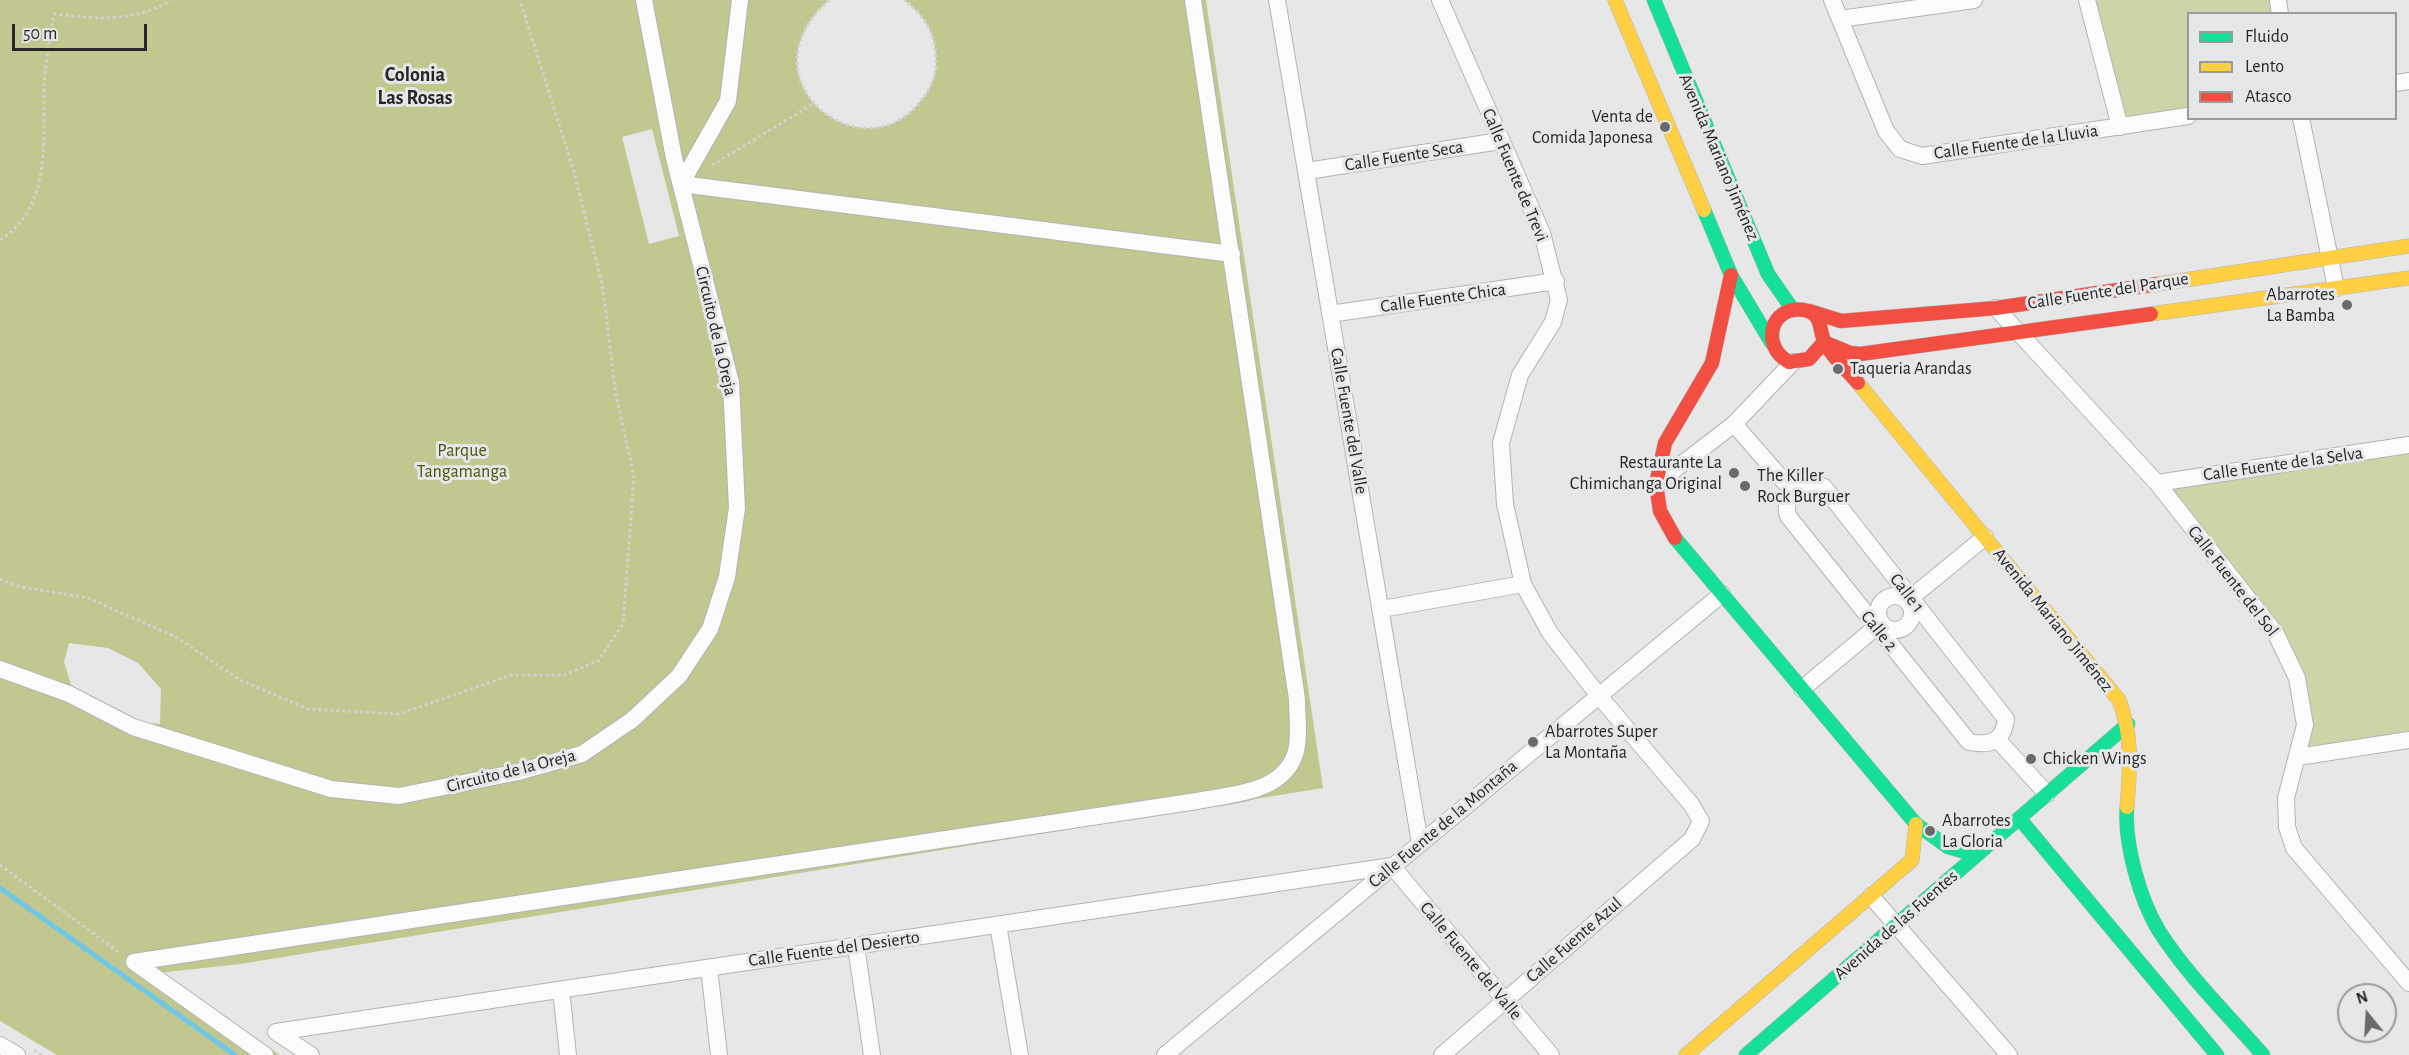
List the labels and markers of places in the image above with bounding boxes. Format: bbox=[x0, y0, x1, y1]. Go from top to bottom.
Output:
place label: Venta de Comida Japonesa bbox=[1532, 106, 1653, 148]
marker: Venta de Comida Japonesa bbox=[1658, 120, 1672, 134]
place label: Abarrotes La Bamba bbox=[2266, 284, 2335, 326]
marker: Abarrotes La Bamba bbox=[2340, 298, 2354, 312]
place label: Taqueria Arandas bbox=[1850, 358, 1972, 380]
marker: Taqueria Arandas bbox=[1831, 362, 1845, 376]
place label: Restaurante La Chimichanga Original bbox=[1570, 452, 1722, 494]
place label: The Killer Rock Burguer bbox=[1757, 465, 1850, 508]
marker: Restaurante La Chimichanga Original bbox=[1727, 466, 1741, 480]
marker: The Killer Rock Burguer bbox=[1738, 479, 1752, 493]
place label: Abarrotes Super La Montaña bbox=[1545, 721, 1658, 764]
marker: Abarrotes Super La Montaña bbox=[1526, 735, 1540, 749]
place label: Chicken Wings bbox=[2043, 748, 2147, 770]
marker: Chicken Wings bbox=[2024, 752, 2038, 766]
place label: Abarrotes La Gloria bbox=[1942, 810, 2011, 852]
marker: Abarrotes La Gloria bbox=[1923, 824, 1937, 838]

